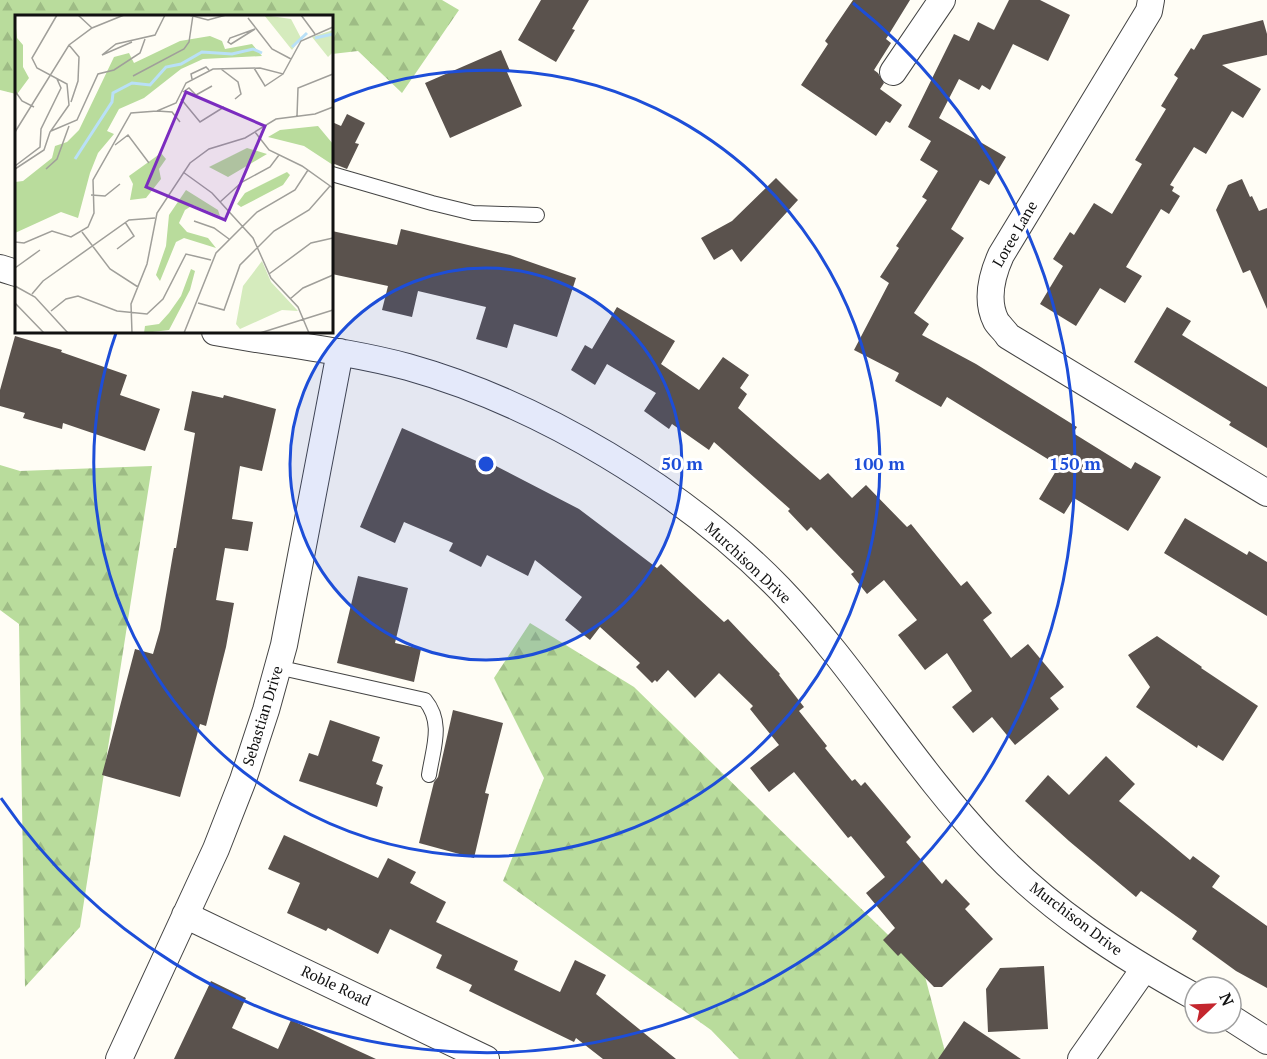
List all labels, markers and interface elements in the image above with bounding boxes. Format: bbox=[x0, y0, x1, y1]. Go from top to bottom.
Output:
inset map bbox=[15, 15, 333, 333]
street label: Loree Lane bbox=[987, 197, 1041, 270]
text: 50 m bbox=[661, 451, 703, 475]
text: 100 m bbox=[853, 451, 905, 475]
text: 150 m bbox=[1049, 451, 1101, 475]
centre of rings bbox=[476, 454, 496, 474]
street label: Murchison Drive bbox=[701, 517, 796, 607]
street label: Sebastian Drive bbox=[237, 663, 287, 768]
street label: Murchison Drive bbox=[1026, 877, 1127, 960]
street label: Roble Road bbox=[298, 960, 375, 1010]
north arrow bbox=[1183, 975, 1243, 1035]
text: N bbox=[1214, 989, 1239, 1009]

